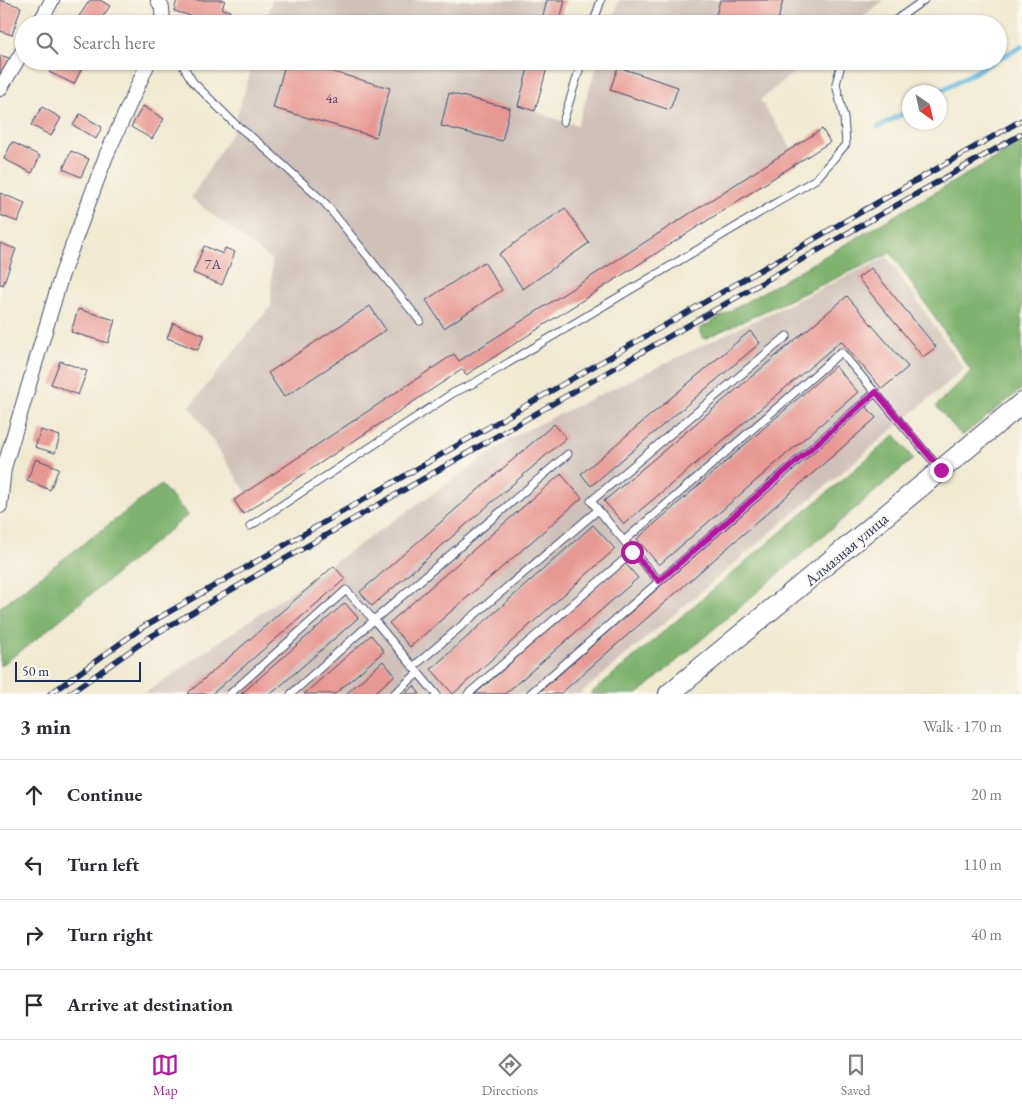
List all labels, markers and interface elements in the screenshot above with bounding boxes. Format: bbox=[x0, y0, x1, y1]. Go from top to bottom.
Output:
search box bbox=[15, 15, 1007, 70]
icon: search bbox=[33, 29, 61, 57]
text: Search here bbox=[73, 30, 155, 55]
north arrow bbox=[902, 85, 947, 130]
house number: 4а bbox=[326, 89, 339, 107]
house number: 7А bbox=[205, 255, 222, 273]
route end bbox=[930, 459, 953, 482]
street label: Алмазная улица bbox=[799, 508, 893, 591]
route start bbox=[621, 541, 644, 564]
scale bar bbox=[15, 659, 141, 682]
text: 50 m bbox=[22, 662, 49, 680]
text: 3 min bbox=[20, 713, 71, 740]
text: Walk · 170 m bbox=[923, 716, 1002, 737]
icon: ahead bbox=[20, 781, 48, 809]
text: Continue bbox=[67, 782, 142, 807]
text: 20 m bbox=[971, 784, 1002, 805]
icon: left bbox=[20, 851, 48, 879]
text: Turn left bbox=[67, 852, 139, 877]
text: 110 m bbox=[963, 854, 1002, 875]
icon: right bbox=[20, 921, 48, 949]
text: Turn right bbox=[67, 922, 153, 947]
text: 40 m bbox=[971, 924, 1002, 945]
icon: arrive bbox=[20, 991, 48, 1019]
text: Arrive at destination bbox=[67, 992, 233, 1017]
tab: Map bbox=[151, 1051, 179, 1099]
tab: Directions bbox=[482, 1051, 538, 1099]
tab: Saved bbox=[841, 1051, 871, 1099]

